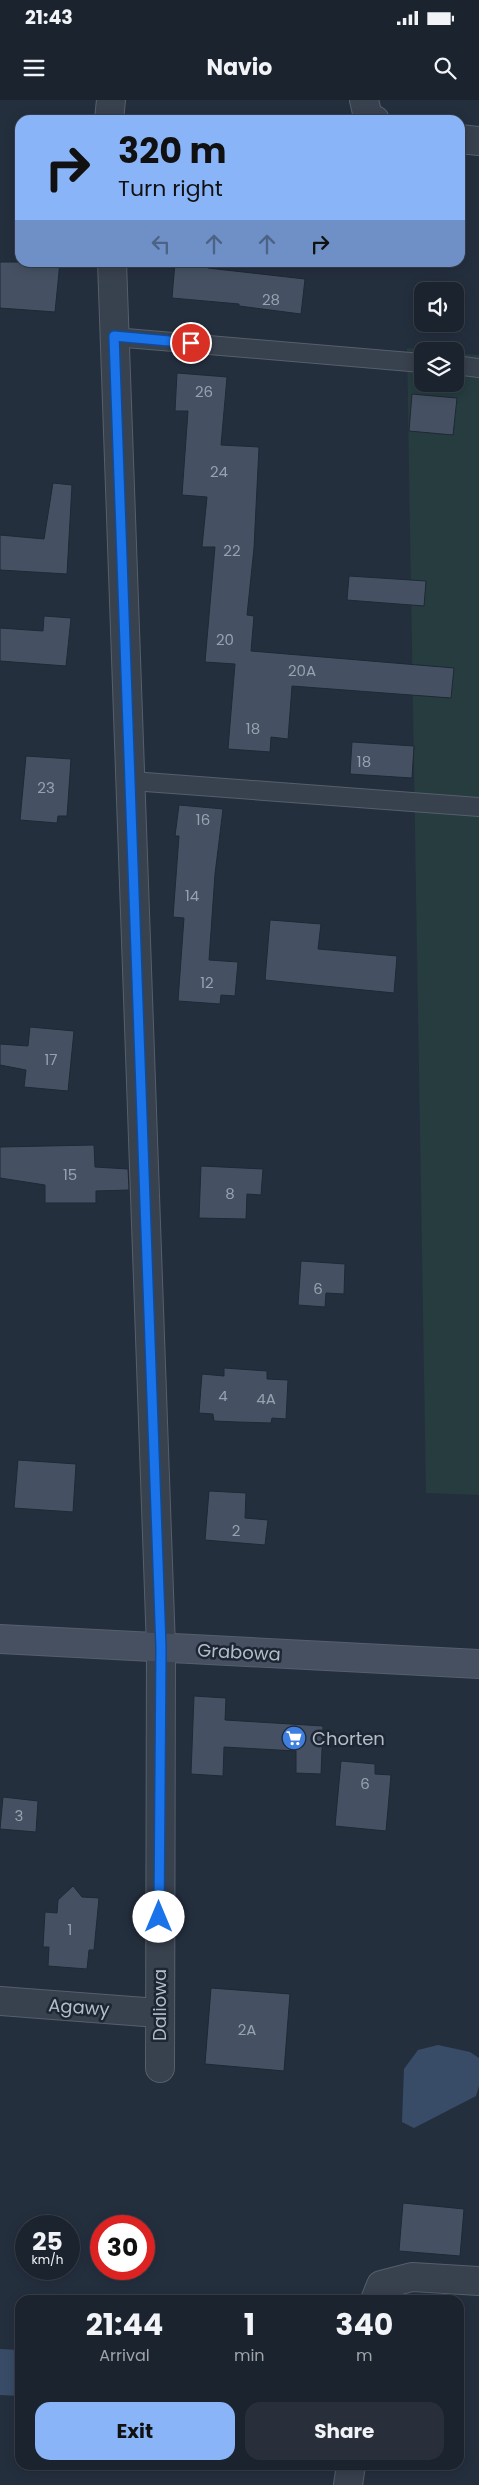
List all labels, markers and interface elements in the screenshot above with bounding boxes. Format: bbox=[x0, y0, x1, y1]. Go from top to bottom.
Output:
text: 21:43 bbox=[25, 4, 73, 31]
text: Navio bbox=[207, 52, 272, 83]
icon: menu bbox=[20, 54, 48, 82]
icon: search bbox=[431, 54, 459, 82]
text: 320 m bbox=[118, 126, 226, 175]
icon: right bbox=[35, 135, 100, 200]
text: Turn right bbox=[118, 173, 223, 204]
icon: left bbox=[147, 230, 175, 258]
icon: ahead bbox=[200, 230, 228, 258]
icon: ahead bbox=[253, 230, 281, 258]
icon: right bbox=[306, 230, 334, 258]
map controls bbox=[414, 282, 464, 392]
button: sound bbox=[414, 282, 464, 332]
house number: 28 bbox=[262, 289, 280, 310]
pin bbox=[170, 322, 212, 364]
icon: arrive bbox=[177, 329, 205, 357]
button: layers bbox=[414, 342, 464, 392]
house number: 26 bbox=[195, 381, 213, 402]
house number: 24 bbox=[210, 461, 228, 482]
house number: 22 bbox=[223, 540, 241, 561]
house number: 20 bbox=[216, 629, 234, 650]
house number: 20A bbox=[288, 660, 316, 681]
house number: 18 bbox=[246, 718, 260, 739]
house number: 18 bbox=[357, 751, 371, 772]
house number: 23 bbox=[37, 777, 55, 798]
house number: 16 bbox=[196, 809, 210, 830]
house number: 14 bbox=[185, 885, 199, 906]
house number: 12 bbox=[200, 972, 214, 993]
house number: 17 bbox=[45, 1049, 58, 1070]
house number: 15 bbox=[63, 1164, 77, 1185]
house number: 8 bbox=[225, 1183, 235, 1204]
house number: 6 bbox=[313, 1278, 323, 1299]
house number: 4 bbox=[218, 1385, 228, 1406]
house number: 4A bbox=[256, 1388, 276, 1409]
house number: 2 bbox=[232, 1520, 240, 1541]
street label: Grabowa bbox=[197, 1637, 281, 1667]
supermarket icon: Chorten bbox=[281, 1725, 307, 1751]
place label: Chorten bbox=[312, 1726, 385, 1751]
house number: 6 bbox=[360, 1773, 370, 1794]
house number: 3 bbox=[15, 1805, 23, 1826]
position arrow bbox=[132, 1890, 184, 1942]
house number: 1 bbox=[68, 1919, 72, 1940]
street label: Daliowa bbox=[147, 1969, 172, 2041]
street label: Agawy bbox=[48, 1992, 110, 2022]
house number: 2A bbox=[238, 2019, 256, 2040]
speed limit sign: 30 bbox=[90, 2215, 155, 2280]
text: 25 bbox=[32, 2224, 63, 2259]
text: km/h bbox=[32, 2251, 63, 2268]
text: 21:44 bbox=[86, 2303, 163, 2346]
text: 1 bbox=[244, 2303, 255, 2346]
text: 340 bbox=[335, 2303, 393, 2346]
text: Arrival bbox=[99, 2344, 150, 2367]
text: min bbox=[234, 2344, 265, 2367]
text: m bbox=[356, 2344, 373, 2367]
button: Exit bbox=[35, 2402, 235, 2460]
button: Share bbox=[245, 2402, 444, 2460]

